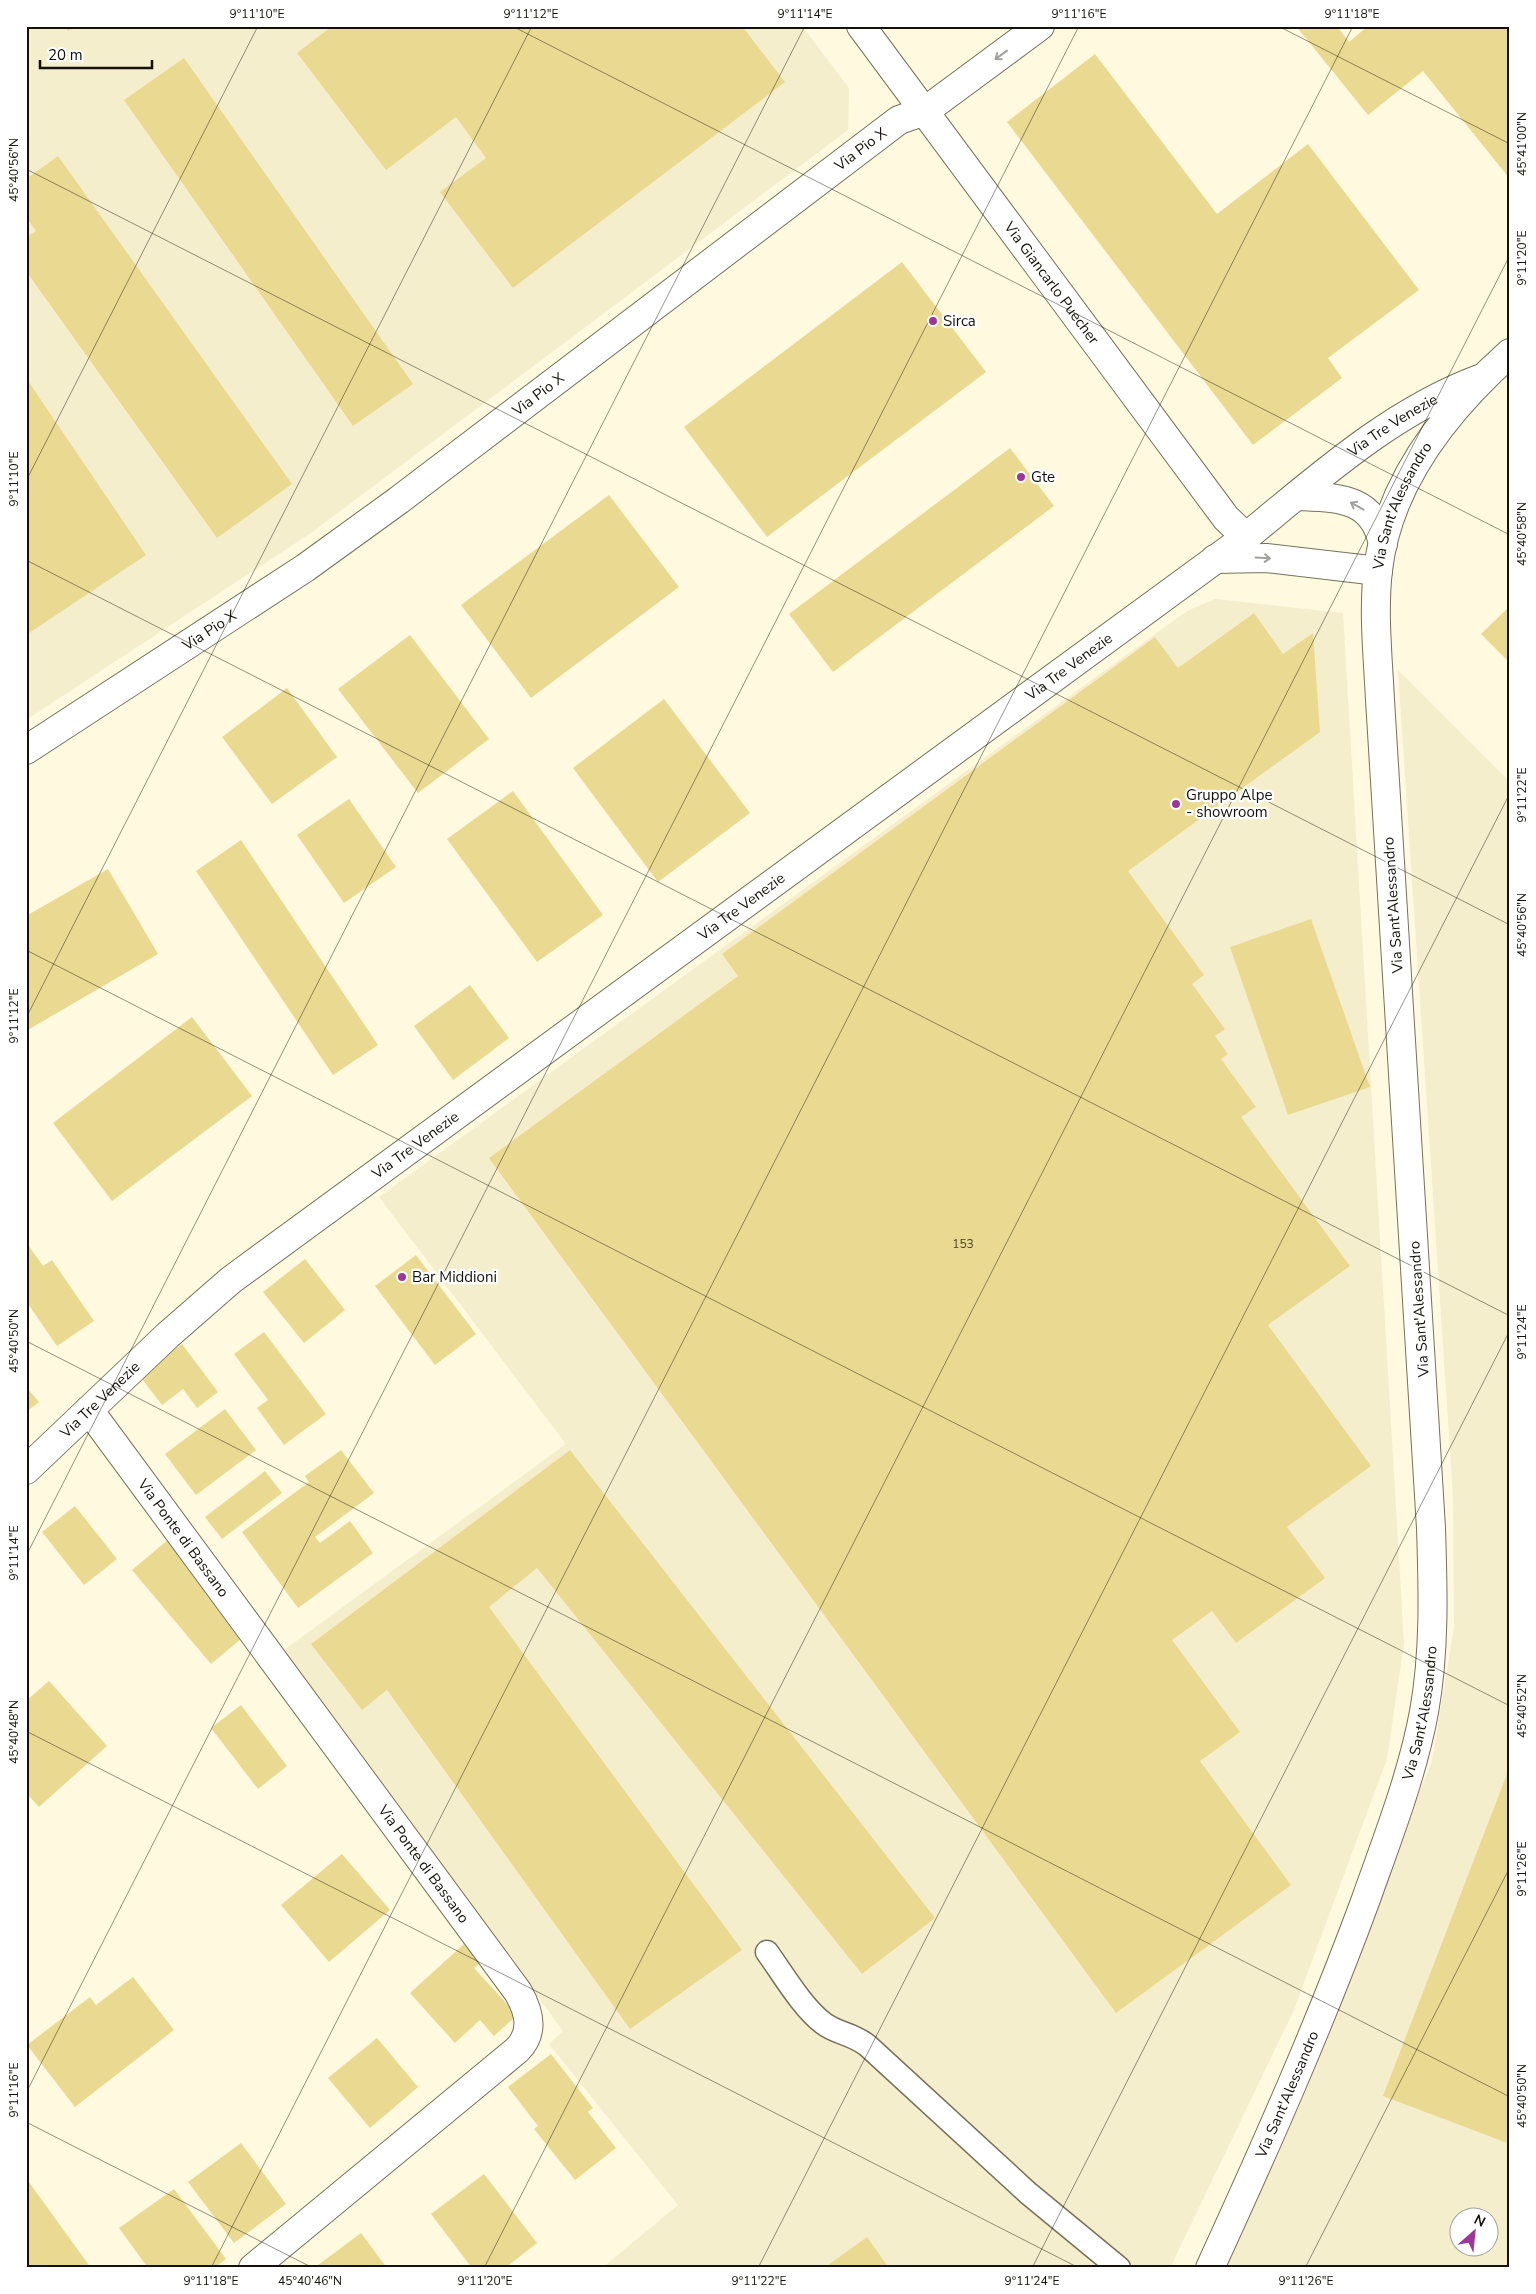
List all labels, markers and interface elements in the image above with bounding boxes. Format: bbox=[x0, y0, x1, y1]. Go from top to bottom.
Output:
text: 9°11'10"E bbox=[230, 6, 284, 22]
text: 9°11'12"E bbox=[504, 6, 558, 22]
text: 9°11'14"E bbox=[778, 6, 832, 22]
text: 9°11'16"E bbox=[1052, 6, 1106, 22]
text: 9°11'18"E bbox=[1325, 6, 1379, 22]
scale bar bbox=[40, 38, 152, 70]
text: 20 m bbox=[48, 45, 83, 65]
one-way arrow bbox=[994, 50, 1008, 60]
text: 45°41'00"N bbox=[1514, 112, 1530, 176]
street label: Via Pio X bbox=[830, 123, 891, 176]
text: 45°40'56"N bbox=[6, 138, 22, 202]
street label: Via Giancarlo Puecher bbox=[999, 217, 1104, 349]
text: 9°11'20"E bbox=[1514, 231, 1530, 285]
place label: Sirca bbox=[943, 311, 976, 331]
marker: Sirca bbox=[927, 315, 939, 327]
street label: Via Pio X bbox=[507, 368, 569, 421]
street label: Via Tre Venezie bbox=[1343, 389, 1441, 462]
street label: Via Sant'Alessandro bbox=[1368, 438, 1436, 572]
text: 9°11'10"E bbox=[6, 452, 22, 506]
place label: Gte bbox=[1031, 467, 1055, 487]
marker: Gte bbox=[1015, 471, 1027, 483]
one-way arrow bbox=[1350, 501, 1365, 510]
text: 45°40'58"N bbox=[1514, 502, 1530, 566]
one-way arrow bbox=[1255, 554, 1271, 563]
street label: Via Pio X bbox=[178, 605, 240, 656]
street label: Via Tre Venezie bbox=[1021, 628, 1116, 706]
text: 9°11'22"E bbox=[1514, 768, 1530, 822]
place label: Gruppo Alpe - showroom bbox=[1186, 785, 1272, 822]
marker: Gruppo Alpe - showroom bbox=[1170, 798, 1182, 810]
street label: Via Sant'Alessandro bbox=[1378, 836, 1408, 975]
street label: Via Tre Venezie bbox=[693, 868, 789, 946]
text: 45°40'56"N bbox=[1514, 893, 1530, 957]
text: 9°11'12"E bbox=[6, 989, 22, 1043]
street label: Via Tre Venezie bbox=[367, 1107, 463, 1184]
house number: 153 bbox=[952, 1236, 974, 1252]
street label: Via Sant'Alessandro bbox=[1404, 1240, 1434, 1379]
place label: Bar Middioni bbox=[412, 1267, 497, 1287]
marker: Bar Middioni bbox=[396, 1271, 408, 1283]
text: 9°11'24"E bbox=[1514, 1305, 1530, 1359]
text: 45°40'50"N bbox=[6, 1309, 22, 1373]
street label: Via Tre Venezie bbox=[55, 1357, 144, 1443]
street label: Via Ponte di Bassano bbox=[133, 1474, 234, 1601]
text: 9°11'14"E bbox=[6, 1526, 22, 1580]
street label: Via Sant'Alessandro bbox=[1397, 1645, 1441, 1784]
text: 45°40'52"N bbox=[1514, 1674, 1530, 1738]
text: 45°40'48"N bbox=[6, 1700, 22, 1764]
street label: Via Ponte di Bassano bbox=[373, 1800, 474, 1927]
text: 9°11'26"E bbox=[1514, 1842, 1530, 1896]
street label: Via Sant'Alessandro bbox=[1251, 2028, 1323, 2162]
text: 9°11'16"E bbox=[6, 2063, 22, 2117]
text: 45°40'50"N bbox=[1514, 2064, 1530, 2128]
north arrow bbox=[1448, 2206, 1498, 2256]
text: N bbox=[1471, 2210, 1489, 2232]
text: 9°11'18"E bbox=[184, 2273, 238, 2289]
text: 45°40'46"N bbox=[278, 2273, 342, 2289]
text: 9°11'20"E bbox=[458, 2273, 512, 2289]
text: 9°11'22"E bbox=[732, 2273, 786, 2289]
text: 9°11'24"E bbox=[1005, 2273, 1059, 2289]
text: 9°11'26"E bbox=[1279, 2273, 1333, 2289]

